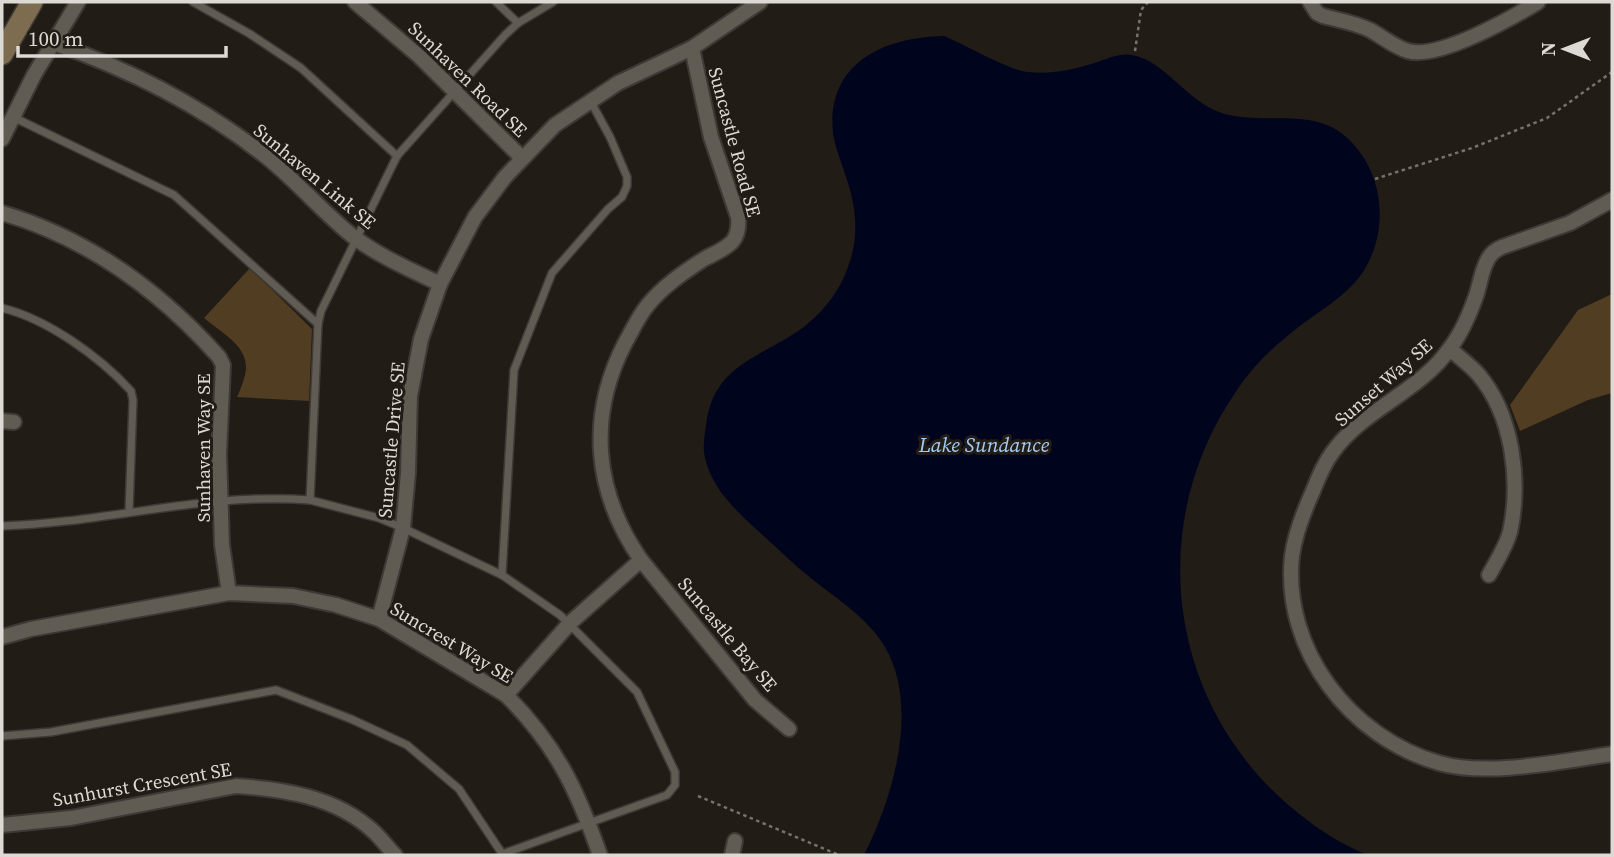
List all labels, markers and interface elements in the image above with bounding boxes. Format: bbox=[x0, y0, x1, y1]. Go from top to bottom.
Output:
scale bar bbox=[18, 14, 226, 58]
north arrow bbox=[1530, 14, 1600, 84]
street label: Sunhaven Road SE bbox=[403, 15, 533, 143]
text: 100 m bbox=[28, 24, 83, 53]
text: N bbox=[1535, 42, 1561, 56]
street label: Suncastle Road SE bbox=[703, 64, 767, 220]
street label: Sunhaven Link SE bbox=[248, 117, 382, 235]
street label: Sunset Way SE bbox=[1329, 332, 1437, 432]
street label: Suncastle Drive SE bbox=[371, 361, 411, 519]
street label: Sunhaven Way SE bbox=[190, 374, 216, 522]
water label: Lake Sundance bbox=[918, 430, 1050, 459]
street label: Suncastle Bay SE bbox=[672, 571, 784, 697]
street label: Suncrest Way SE bbox=[386, 595, 518, 689]
street label: Sunhurst Crescent SE bbox=[51, 755, 233, 813]

